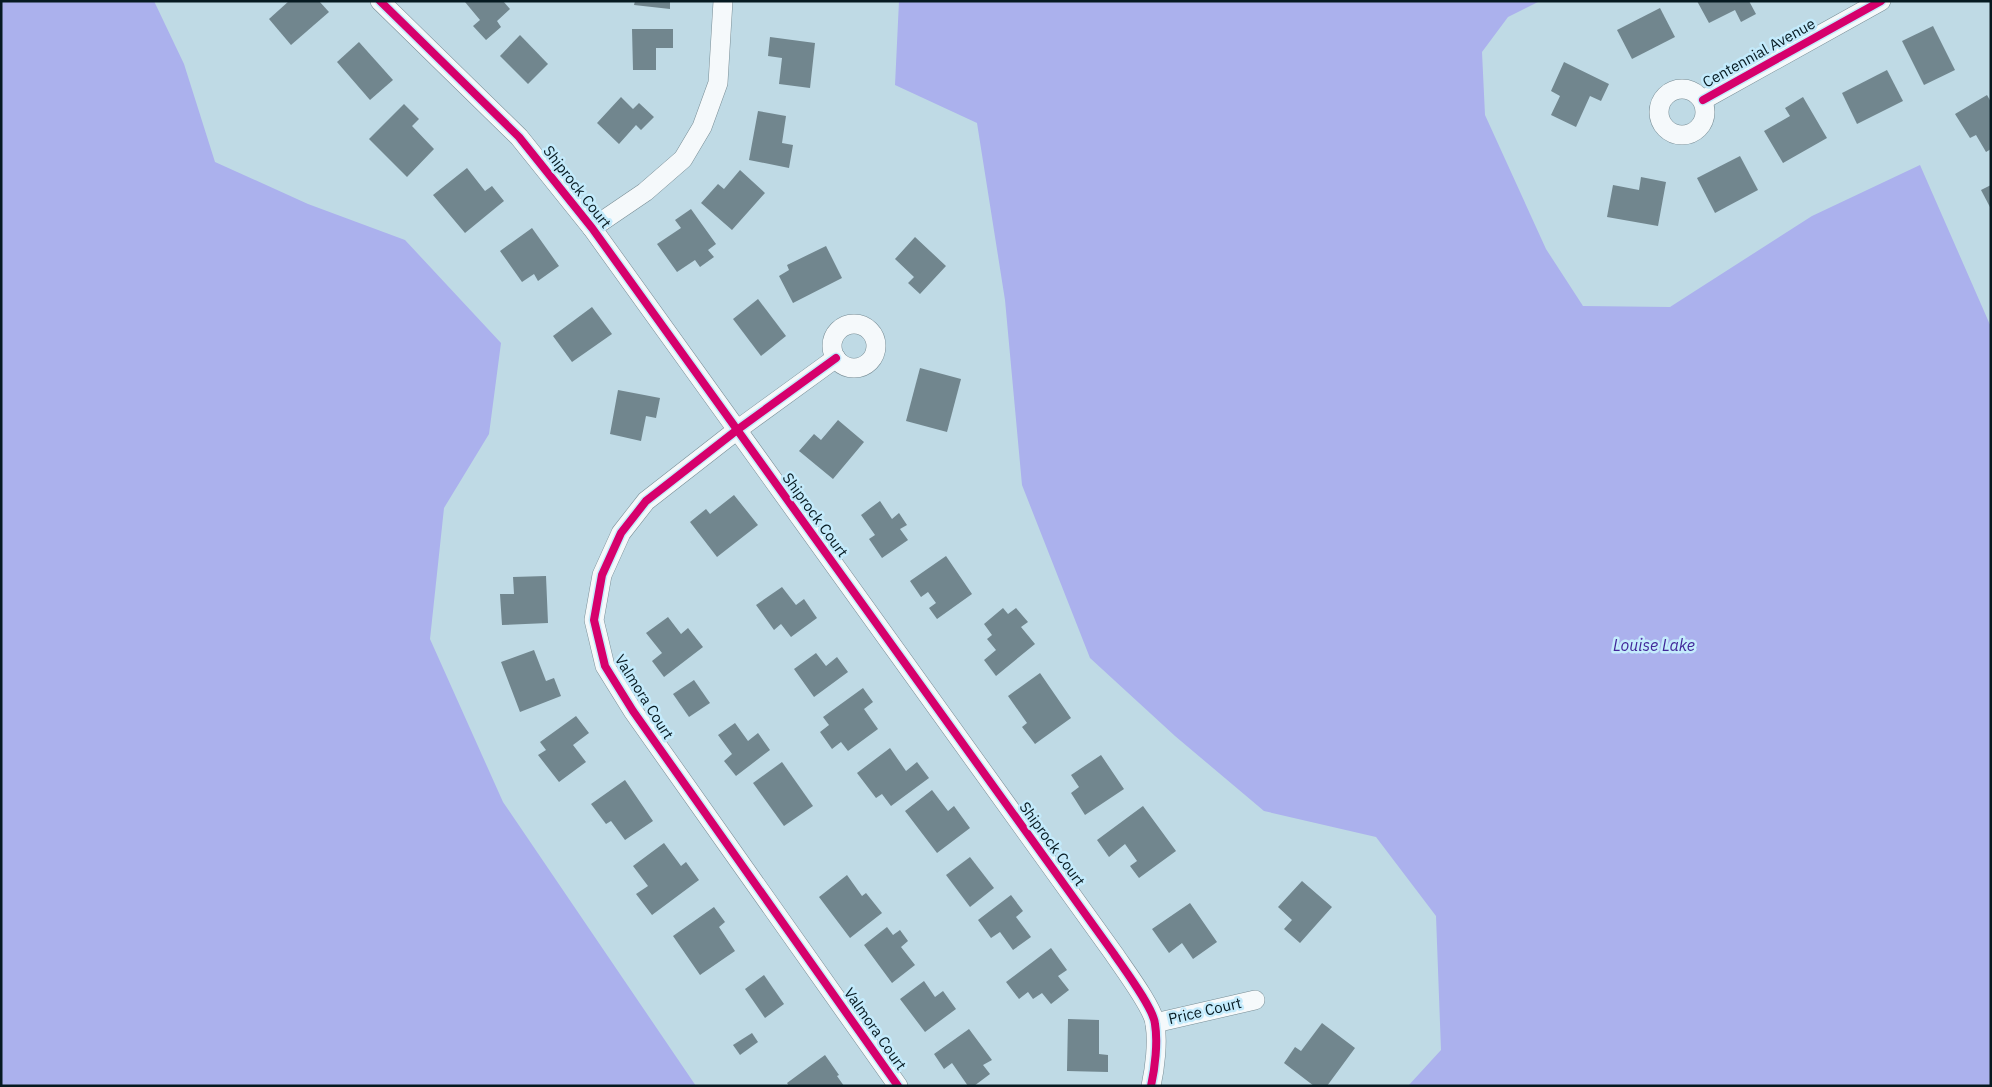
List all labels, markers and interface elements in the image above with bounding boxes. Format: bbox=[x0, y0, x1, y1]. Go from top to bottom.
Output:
street label: Centennial Avenue bbox=[1699, 14, 1818, 91]
street label: Shiprock Court bbox=[539, 142, 616, 232]
street label: Shiprock Court bbox=[778, 469, 852, 561]
water label: Louise Lake bbox=[1613, 635, 1695, 655]
street label: Valmora Court bbox=[611, 651, 678, 743]
street label: Shiprock Court bbox=[1015, 798, 1089, 890]
street label: Valmora Court bbox=[840, 984, 911, 1074]
street label: Price Court bbox=[1166, 993, 1243, 1028]

